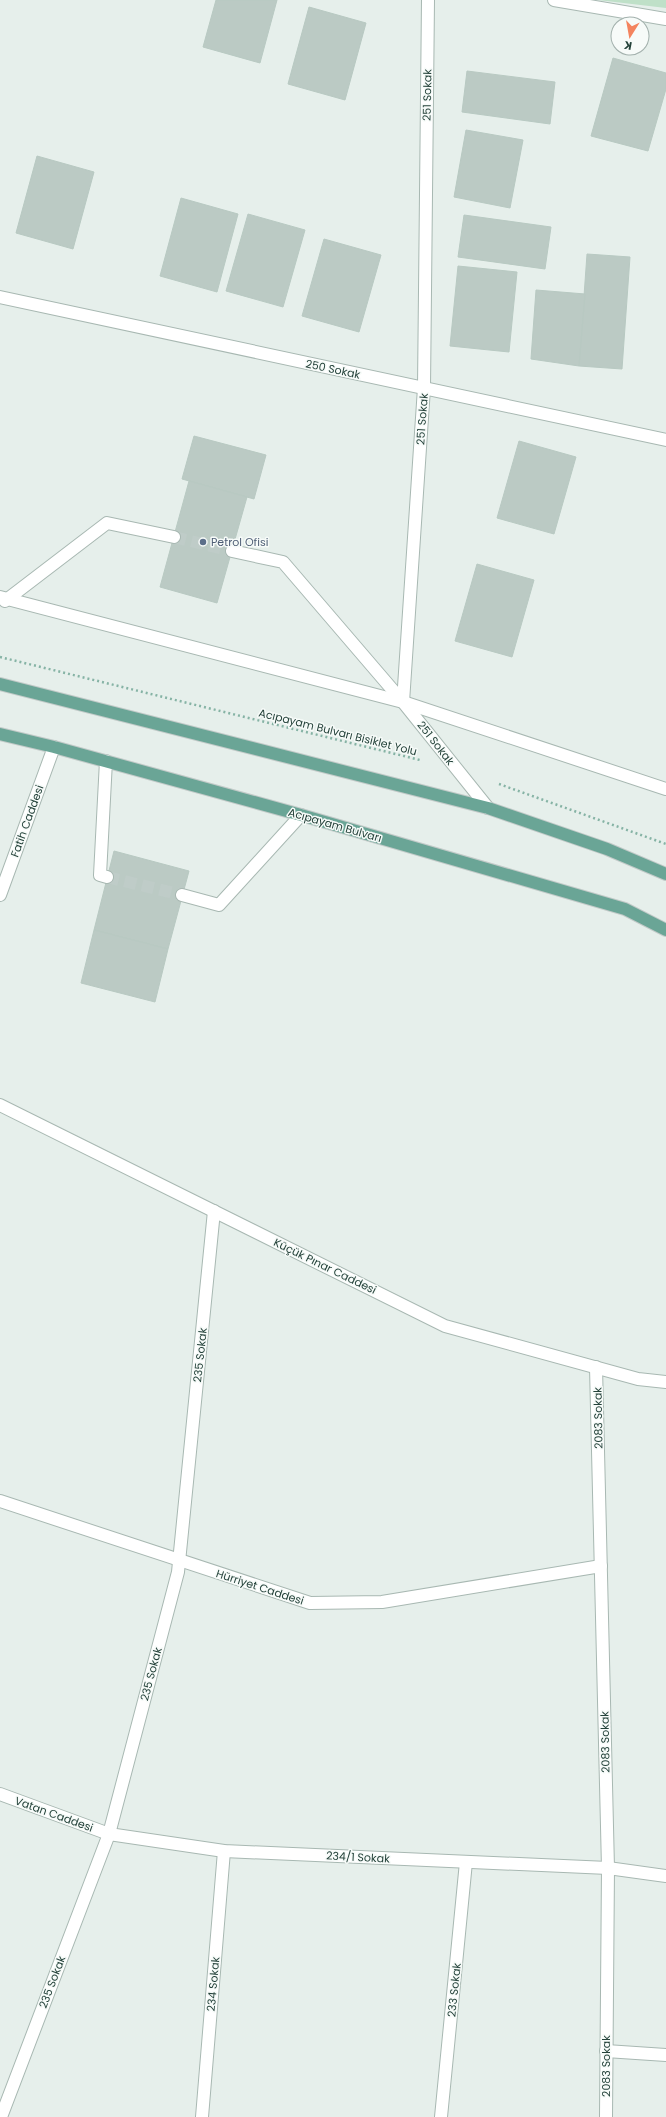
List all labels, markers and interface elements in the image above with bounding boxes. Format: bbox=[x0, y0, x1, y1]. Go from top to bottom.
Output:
north arrow bbox=[610, 16, 650, 56]
text: K bbox=[622, 37, 633, 54]
street label: 251 Sokak bbox=[419, 69, 435, 121]
street label: 250 Sokak bbox=[304, 355, 362, 383]
street label: 251 Sokak bbox=[412, 392, 432, 445]
place label: Petrol Ofisi bbox=[211, 534, 269, 550]
marker: Petrol Ofisi bbox=[198, 537, 208, 547]
street label: Acıpayam Bulvarı Bisiklet Yolu bbox=[257, 705, 419, 759]
street label: 251 Sokak bbox=[414, 718, 459, 769]
street label: Fatih Caddesi bbox=[7, 782, 48, 859]
street label: Acıpayam Bulvarı bbox=[286, 804, 384, 846]
street label: Küçük Pınar Caddesi bbox=[271, 1234, 379, 1298]
street label: 235 Sokak bbox=[189, 1327, 211, 1383]
street label: 2083 Sokak bbox=[589, 1387, 607, 1449]
street label: Hürriyet Caddesi bbox=[214, 1565, 306, 1609]
street label: 235 Sokak bbox=[136, 1645, 166, 1703]
street label: 2083 Sokak bbox=[596, 1711, 614, 1773]
street label: Vatan Caddesi bbox=[13, 1792, 96, 1836]
street label: 234/1 Sokak bbox=[326, 1847, 391, 1867]
street label: 235 Sokak bbox=[35, 1953, 69, 2011]
street label: 234 Sokak bbox=[203, 1956, 223, 2012]
street label: 233 Sokak bbox=[443, 1962, 465, 2018]
street label: 2083 Sokak bbox=[598, 2035, 614, 2097]

